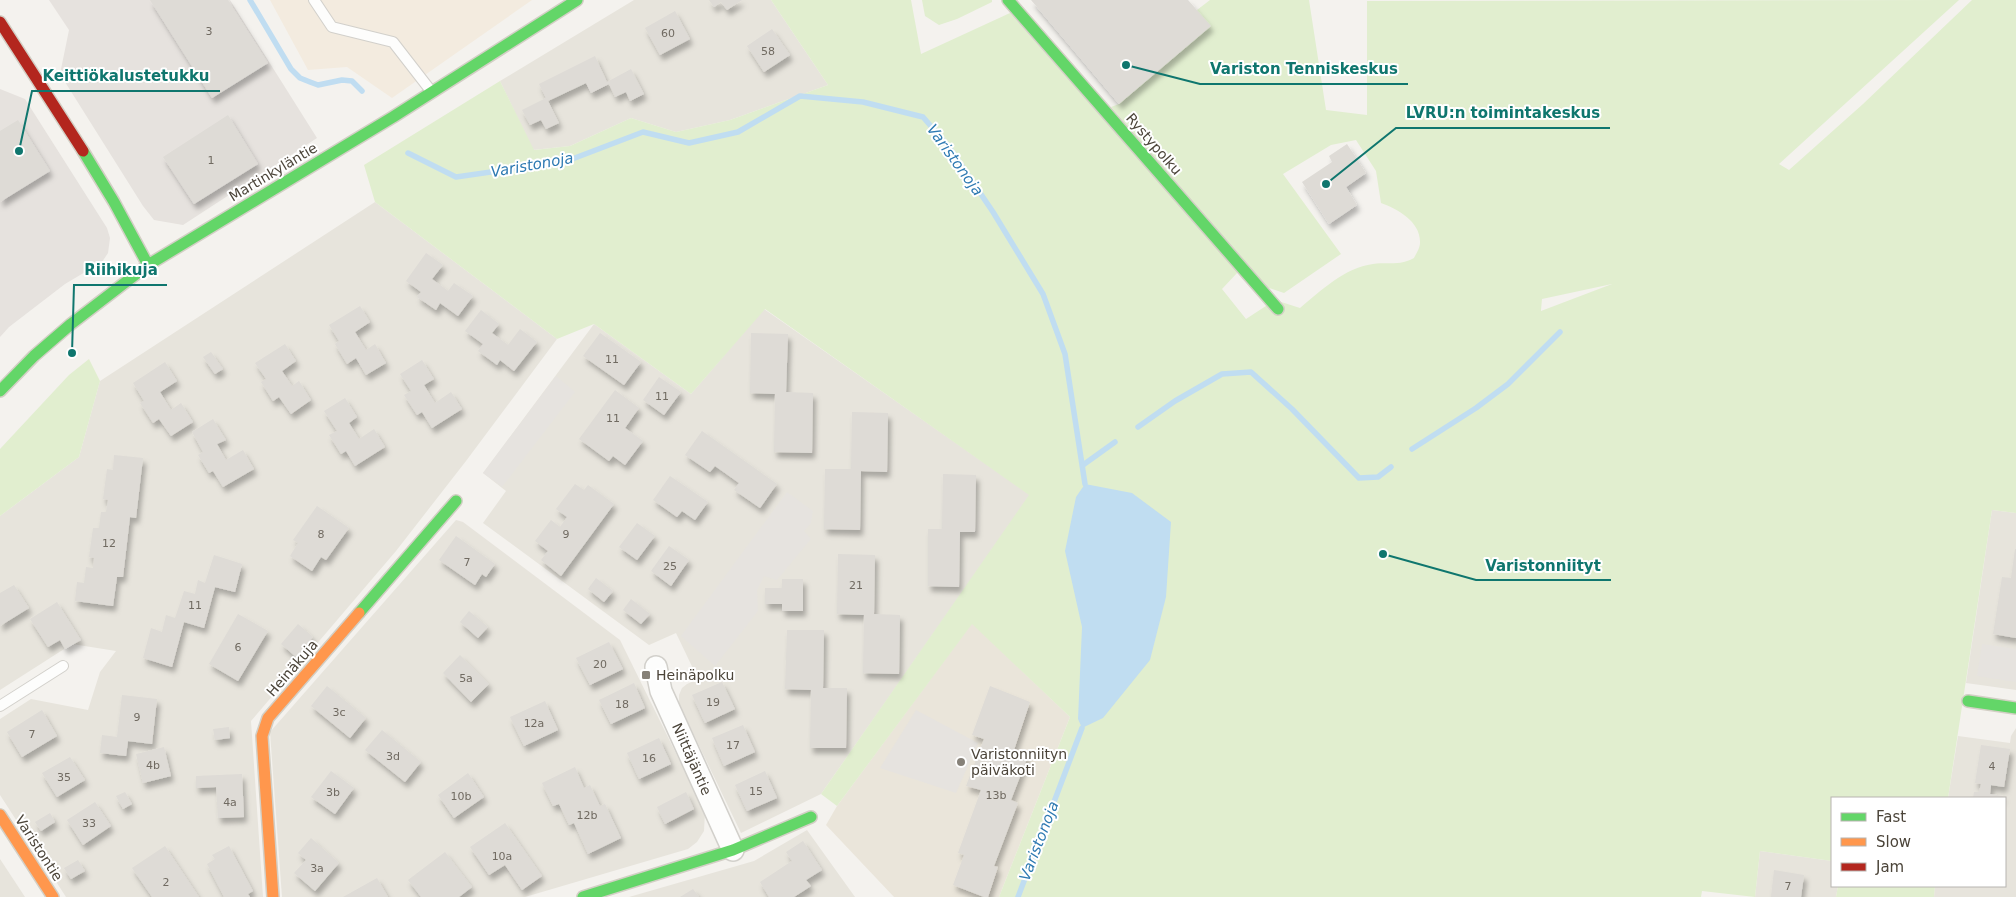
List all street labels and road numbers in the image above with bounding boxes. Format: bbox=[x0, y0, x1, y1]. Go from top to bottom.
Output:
street label: Rystypolku bbox=[1123, 110, 1185, 178]
street label: Martinkyläntie bbox=[226, 139, 320, 205]
street label: Heinäkuja bbox=[263, 637, 321, 699]
street label: Niittäjäntie bbox=[669, 721, 715, 797]
street label: Varistontie bbox=[12, 812, 66, 884]

